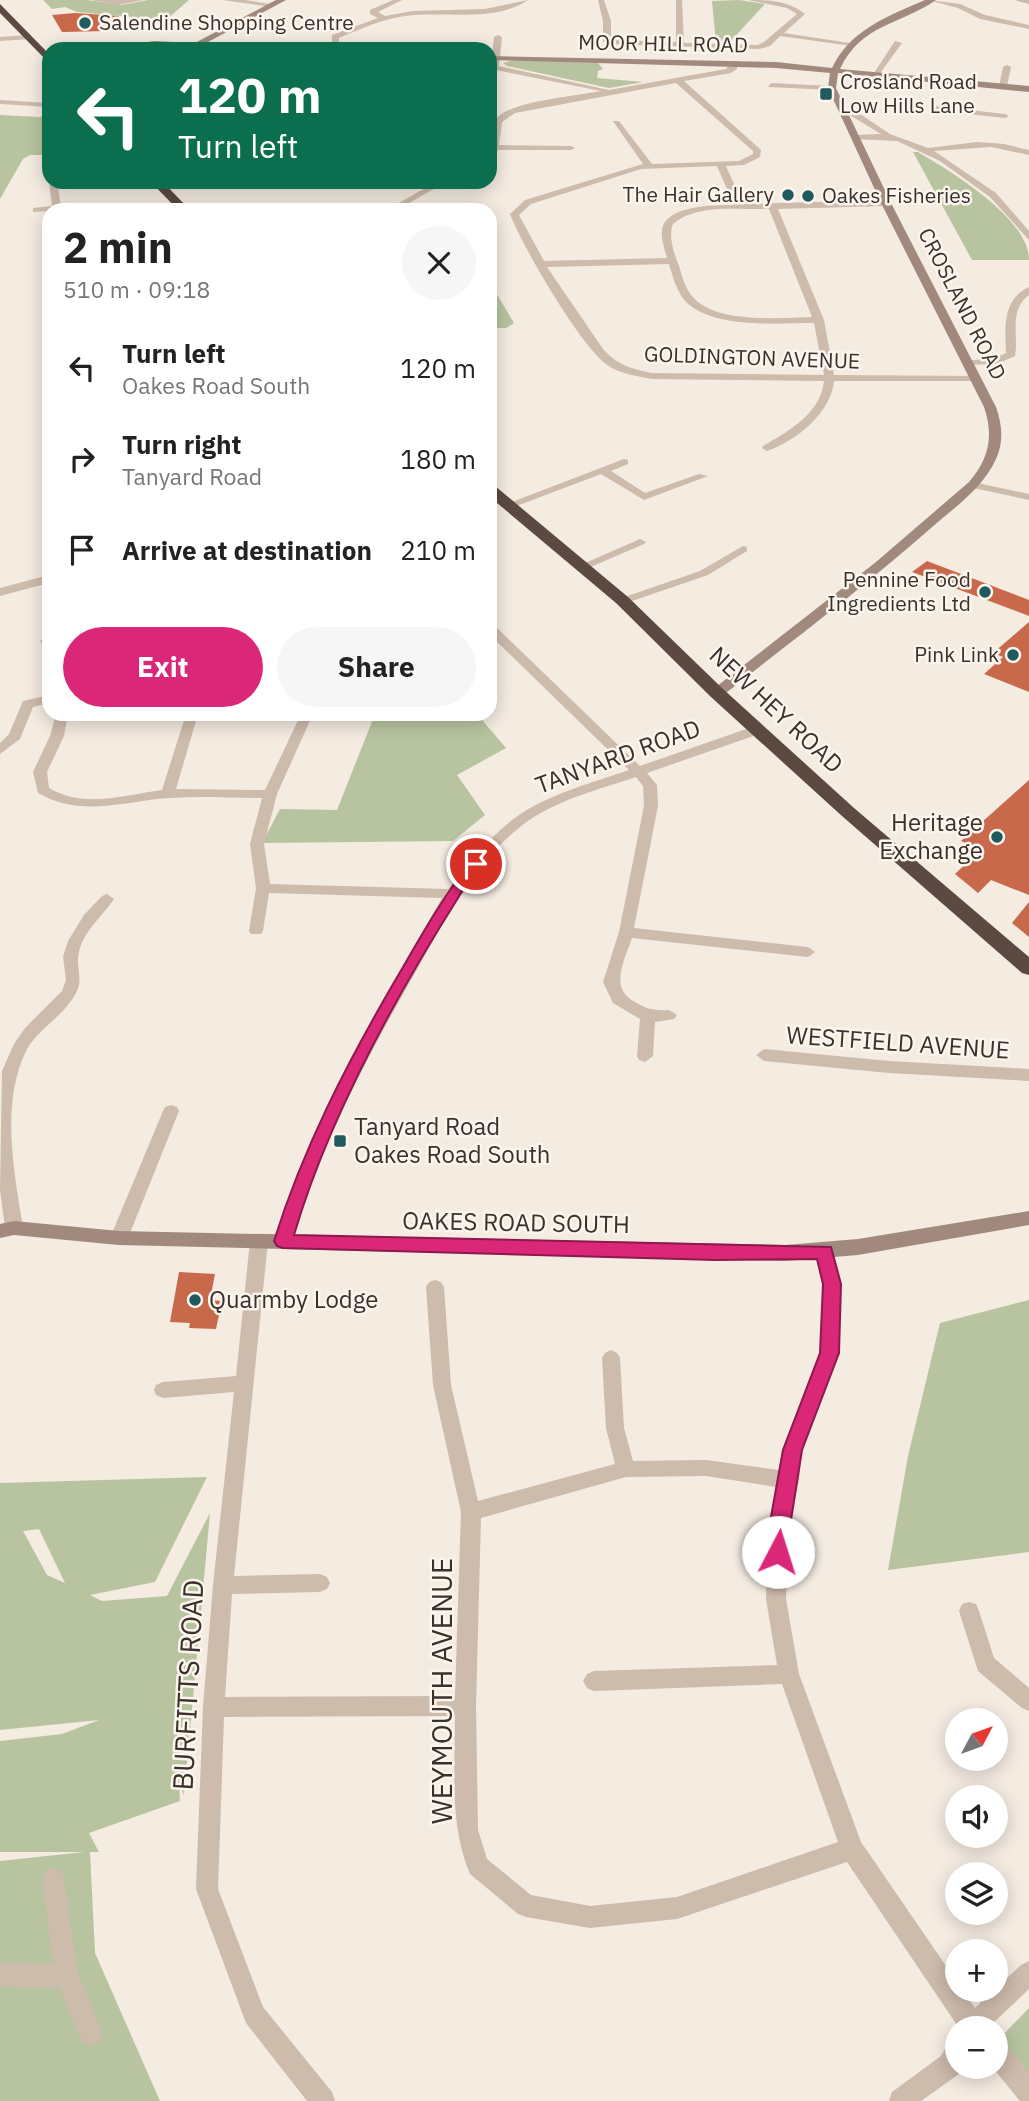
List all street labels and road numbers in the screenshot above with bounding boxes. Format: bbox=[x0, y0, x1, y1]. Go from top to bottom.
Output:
street label: MOOR HILL ROAD bbox=[578, 28, 748, 58]
street label: CROSLAND ROAD bbox=[913, 223, 1013, 384]
street label: GOLDINGTON AVENUE bbox=[643, 339, 861, 375]
street label: NEW HEY ROAD bbox=[703, 639, 850, 779]
street label: TANYARD ROAD bbox=[531, 711, 705, 801]
street label: WESTFIELD AVENUE bbox=[785, 1018, 1011, 1066]
street label: OAKES ROAD SOUTH bbox=[402, 1204, 630, 1240]
street label: WEYMOUTH AVENUE bbox=[423, 1558, 460, 1824]
street label: BURFITTS ROAD bbox=[164, 1579, 211, 1791]

